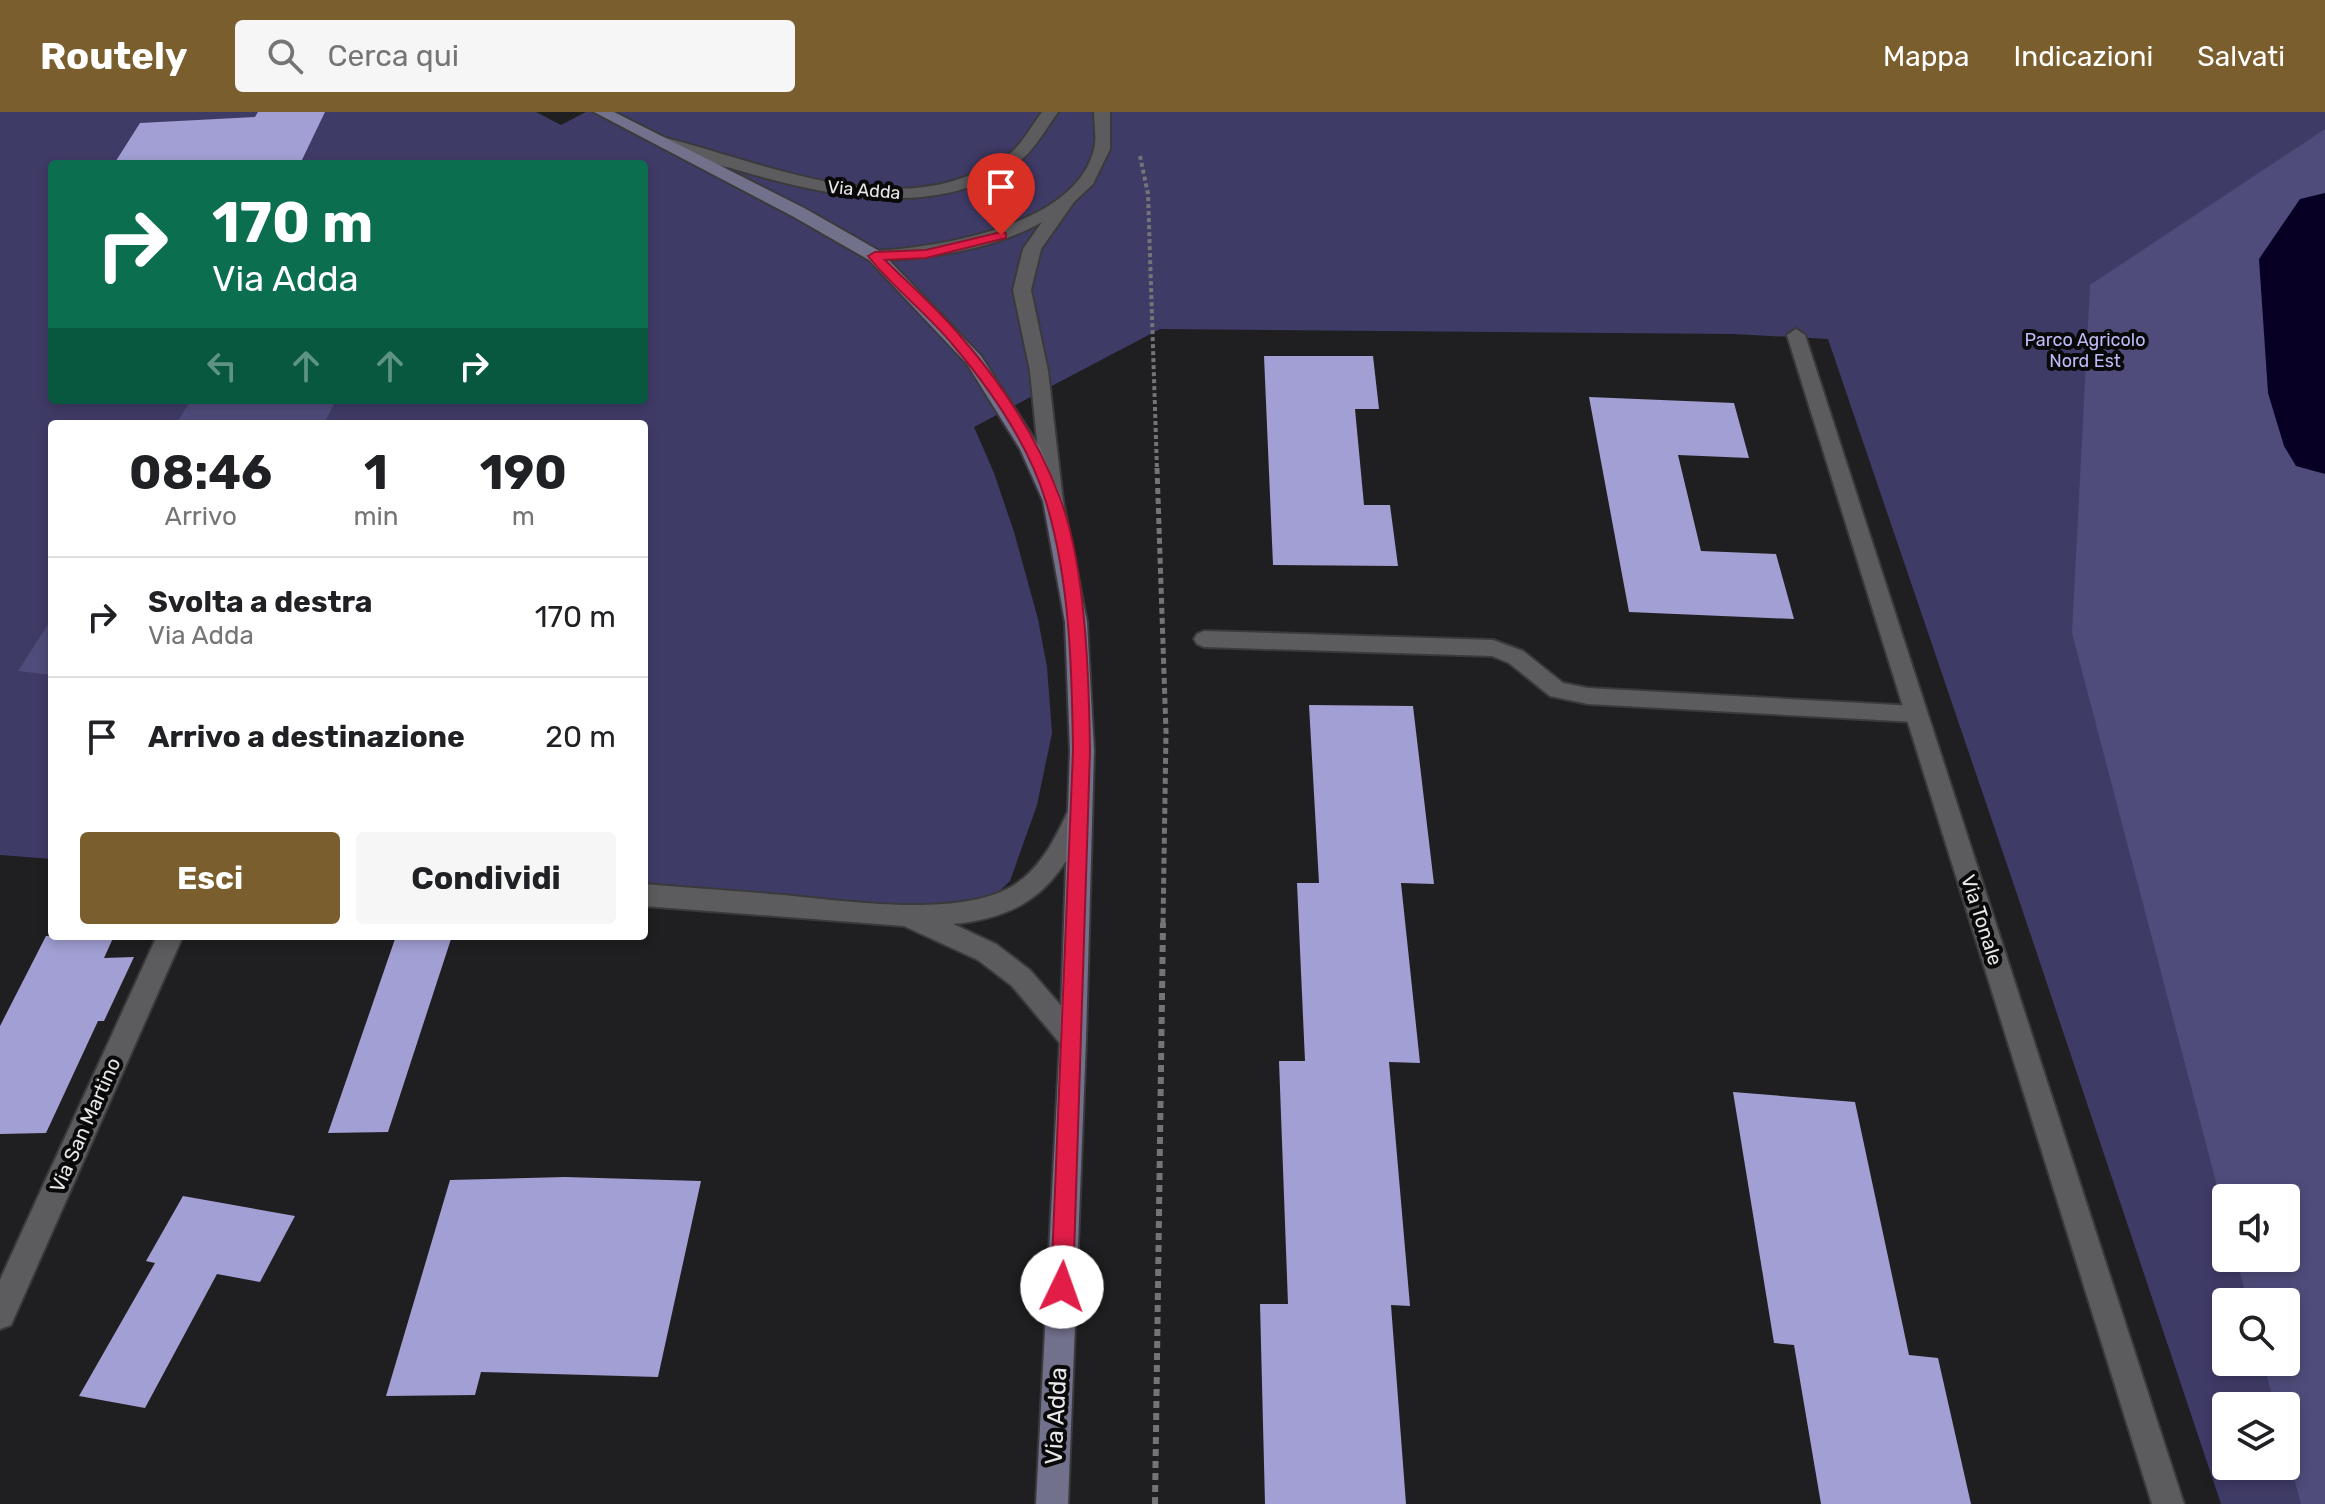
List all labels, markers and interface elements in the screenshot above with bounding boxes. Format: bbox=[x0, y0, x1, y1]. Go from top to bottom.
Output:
search box bbox=[235, 20, 795, 92]
text: Routely bbox=[40, 33, 187, 79]
icon: search bbox=[263, 34, 307, 78]
text: Cerca qui bbox=[327, 38, 459, 74]
text: Mappa bbox=[1883, 40, 1970, 73]
text: Indicazioni bbox=[2014, 40, 2153, 73]
text: Salvati bbox=[2197, 40, 2285, 73]
pin bbox=[967, 153, 1035, 235]
icon: arrive bbox=[979, 165, 1023, 209]
street label: Via Adda bbox=[827, 176, 901, 204]
text: 170 m bbox=[212, 190, 373, 256]
icon: right bbox=[80, 192, 184, 296]
text: Via Adda bbox=[212, 257, 359, 300]
park label: Parco Agricolo Nord Est bbox=[2024, 329, 2146, 372]
icon: left bbox=[200, 344, 244, 388]
icon: ahead bbox=[284, 344, 328, 388]
icon: ahead bbox=[368, 344, 412, 388]
icon: right bbox=[452, 344, 496, 388]
text: 08:46 bbox=[129, 444, 272, 501]
text: 1 bbox=[364, 444, 388, 501]
text: 190 bbox=[480, 444, 567, 501]
text: Arrivo bbox=[165, 501, 237, 532]
text: min bbox=[353, 501, 399, 532]
text: m bbox=[512, 501, 535, 532]
text: Svolta a destra bbox=[148, 584, 373, 620]
icon: right bbox=[80, 595, 124, 639]
text: 170 m bbox=[535, 599, 616, 635]
text: Via Adda bbox=[148, 620, 254, 651]
icon: arrive bbox=[80, 715, 124, 759]
text: Arrivo a destinazione bbox=[148, 719, 465, 755]
text: 20 m bbox=[545, 719, 616, 755]
button: Esci bbox=[80, 832, 340, 924]
button: Condividi bbox=[356, 832, 616, 924]
street label: Via Tonale bbox=[1956, 872, 2008, 968]
street label: Via San Martino bbox=[45, 1054, 125, 1196]
map controls bbox=[2212, 1184, 2300, 1480]
button: sound bbox=[2212, 1184, 2300, 1272]
position arrow bbox=[1020, 1245, 1104, 1329]
button: search bbox=[2212, 1288, 2300, 1376]
street label: Via Adda bbox=[1039, 1366, 1073, 1466]
button: layers bbox=[2212, 1392, 2300, 1480]

